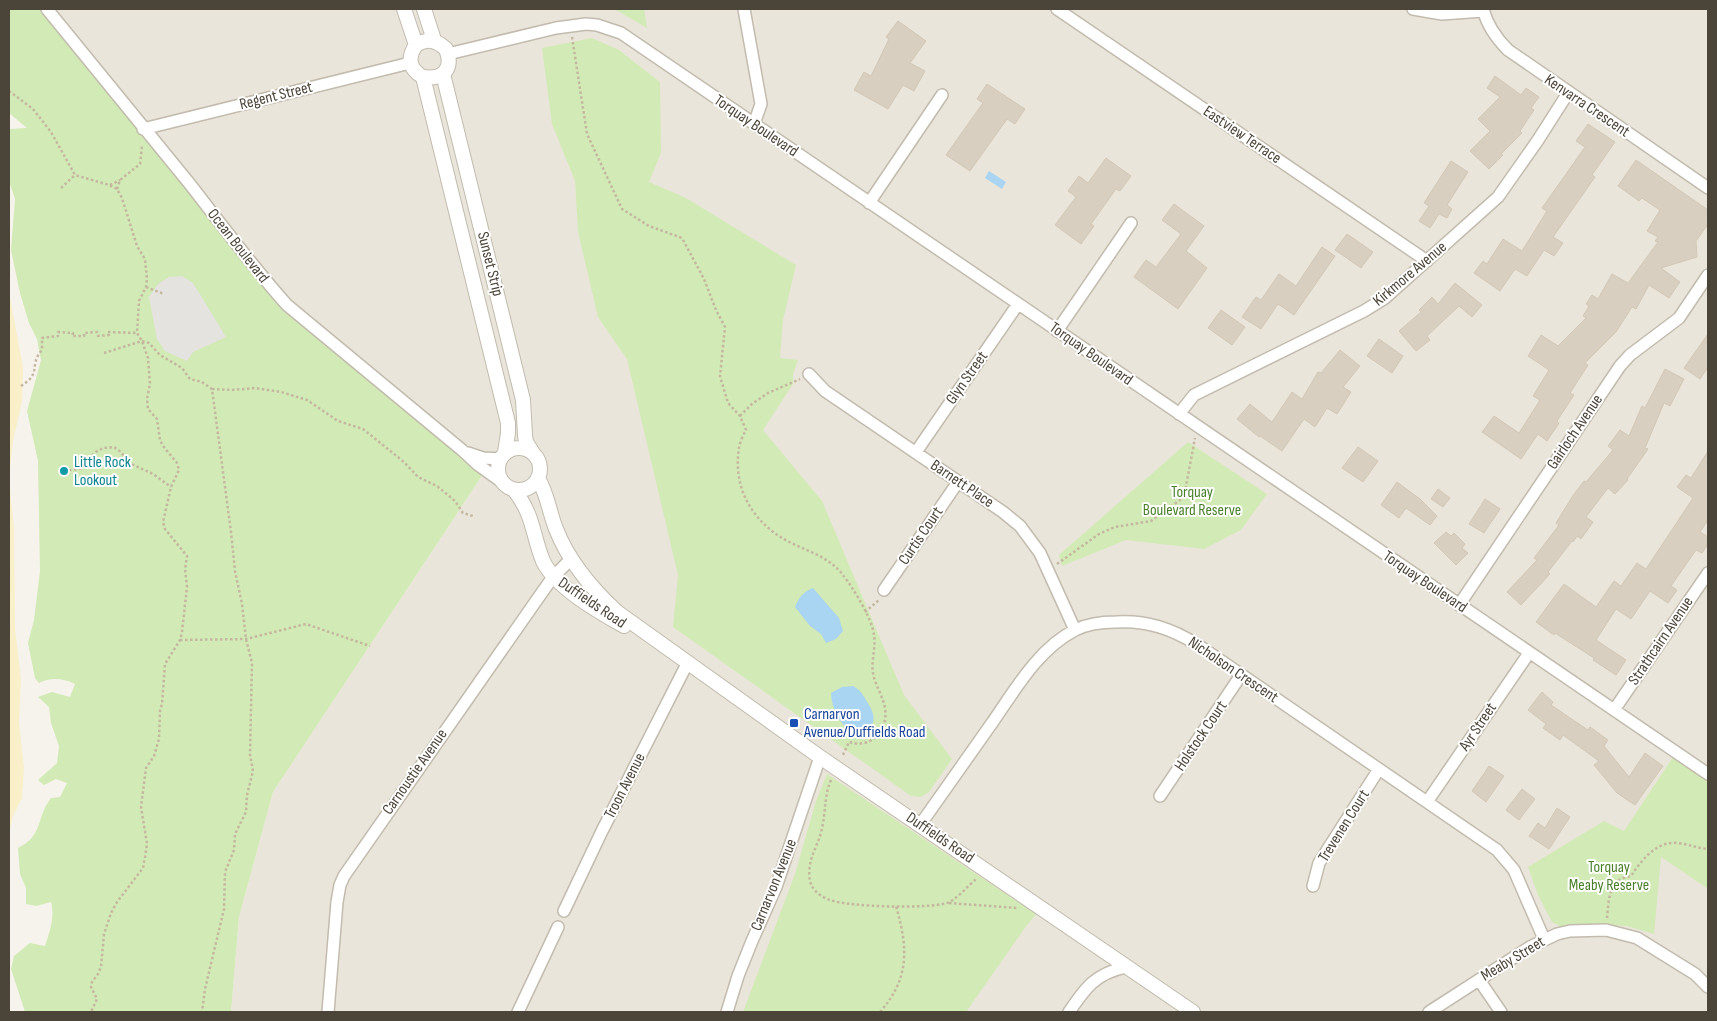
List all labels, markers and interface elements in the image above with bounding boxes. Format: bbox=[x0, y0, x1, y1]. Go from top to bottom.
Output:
street label: Kenvarra Crescent bbox=[1541, 71, 1633, 142]
street label: Regent Street bbox=[238, 78, 315, 114]
street label: Torquay Boulevard bbox=[710, 91, 802, 161]
street label: Eastview Terrace bbox=[1199, 102, 1285, 168]
street label: Ocean Boulevard bbox=[203, 205, 273, 287]
street label: Sunset Strip bbox=[473, 230, 507, 298]
street label: Kirkmore Avenue bbox=[1369, 238, 1451, 310]
street label: Torquay Boulevard bbox=[1046, 318, 1136, 390]
street label: Glyn Street bbox=[942, 348, 992, 408]
street label: Gairloch Avenue bbox=[1543, 391, 1607, 473]
place label: Little Rock Lookout bbox=[74, 453, 131, 490]
street label: Barnett Place bbox=[927, 456, 997, 512]
marker: Little Rock Lookout bbox=[58, 465, 70, 477]
park label: Torquay Boulevard Reserve bbox=[1143, 483, 1241, 520]
street label: Curtis Court bbox=[895, 503, 947, 569]
street label: Torquay Boulevard bbox=[1379, 547, 1471, 617]
street label: Duffields Road bbox=[554, 573, 630, 633]
street label: Strathcairn Avenue bbox=[1624, 593, 1698, 689]
street label: Nicholson Crescent bbox=[1184, 633, 1282, 707]
street label: Holstock Court bbox=[1171, 697, 1231, 775]
street label: Ayr Street bbox=[1455, 699, 1501, 755]
place label: Carnarvon Avenue/Duffields Road bbox=[803, 705, 926, 742]
marker: Carnarvon Avenue/Duffields Road bbox=[788, 717, 800, 729]
street label: Carnoustie Avenue bbox=[379, 726, 451, 818]
street label: Troon Avenue bbox=[600, 750, 650, 822]
street label: Trevenen Court bbox=[1314, 786, 1374, 866]
street label: Duffields Road bbox=[902, 808, 978, 868]
street label: Carnarvon Avenue bbox=[747, 836, 801, 934]
park label: Torquay Meaby Reserve bbox=[1569, 858, 1649, 895]
street label: Meaby Street bbox=[1478, 932, 1548, 985]

